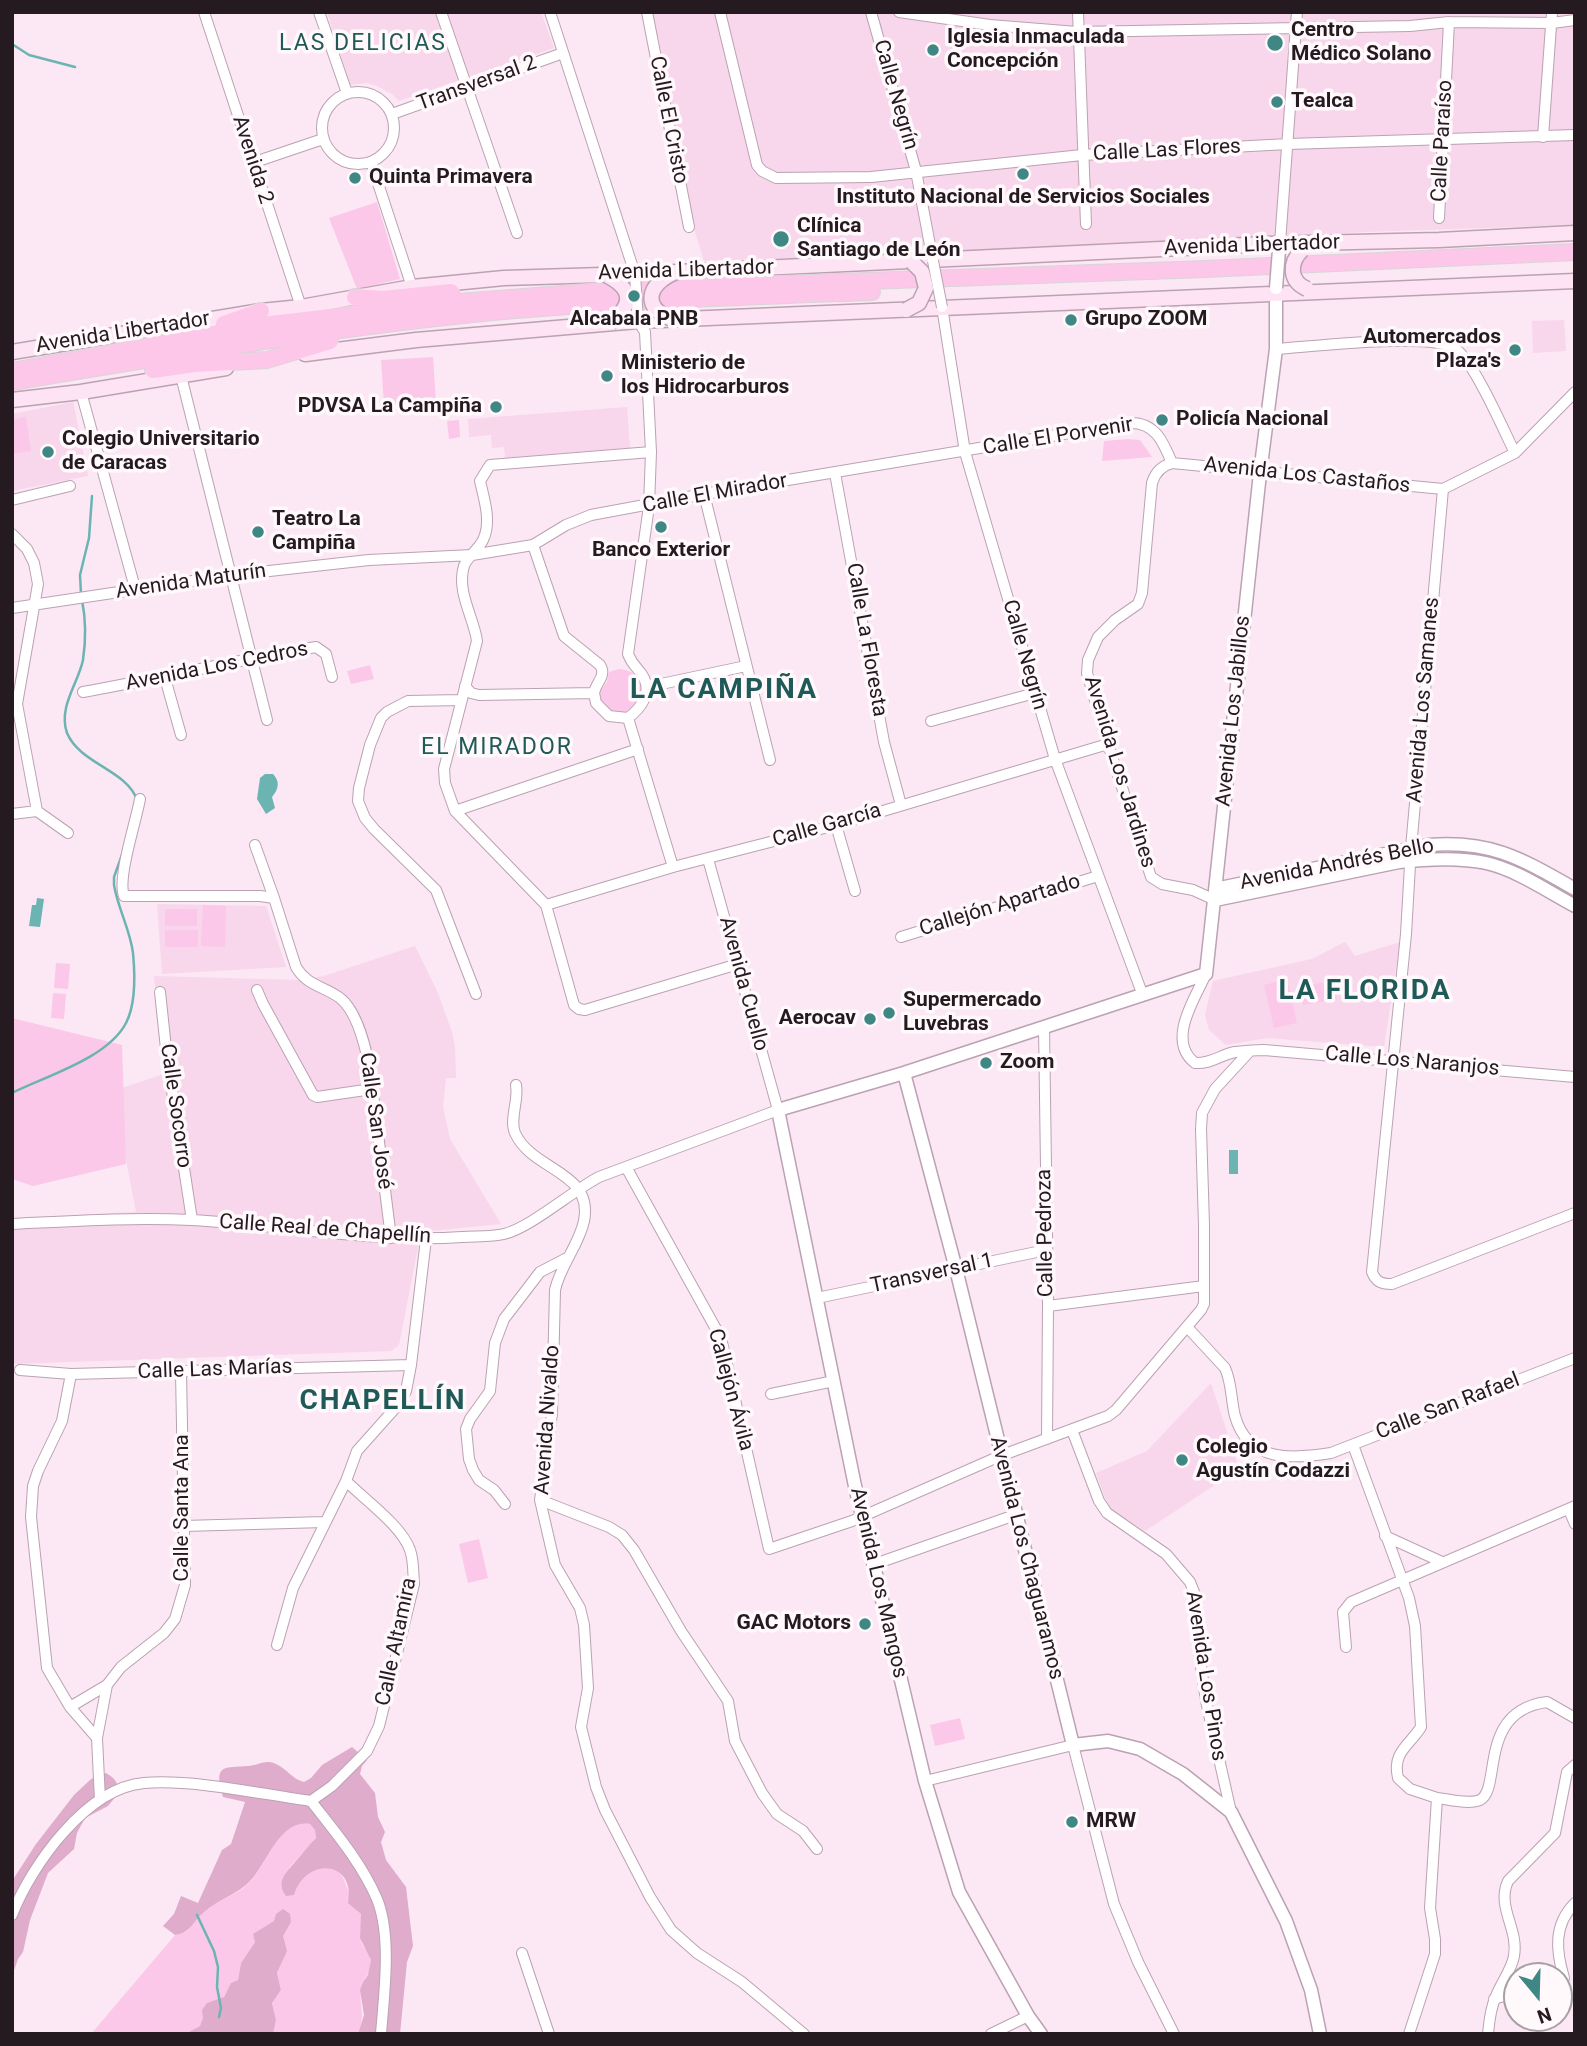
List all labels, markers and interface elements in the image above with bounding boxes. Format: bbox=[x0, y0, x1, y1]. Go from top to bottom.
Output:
place label: Centro Médico Solano bbox=[1291, 18, 1431, 68]
place label: Iglesia Inmaculada Concepción bbox=[947, 25, 1125, 75]
district label: LAS DELICIAS bbox=[281, 30, 445, 58]
marker: Centro Médico Solano bbox=[1265, 33, 1285, 53]
street label: Calle Negrín bbox=[867, 37, 923, 153]
marker: Iglesia Inmaculada Concepción bbox=[925, 42, 941, 58]
street label: Transversal 2 bbox=[414, 51, 540, 117]
street label: Calle El Cristo bbox=[643, 54, 693, 186]
street label: Calle Paraíso bbox=[1427, 79, 1459, 203]
place label: Tealca bbox=[1291, 89, 1353, 115]
marker: Tealca bbox=[1269, 94, 1285, 110]
street label: Avenida 2 bbox=[226, 113, 278, 207]
street label: Calle Las Flores bbox=[1092, 135, 1242, 167]
place label: Quinta Primavera bbox=[369, 165, 533, 191]
marker: Instituto Nacional de Servicios Sociales bbox=[1015, 166, 1031, 182]
marker: Quinta Primavera bbox=[347, 170, 363, 186]
place label: Instituto Nacional de Servicios Sociales bbox=[836, 185, 1210, 211]
place label: Clínica Santiago de León bbox=[797, 214, 961, 264]
marker: Clínica Santiago de León bbox=[771, 229, 791, 249]
street label: Avenida Libertador bbox=[1164, 230, 1340, 262]
street label: Avenida Libertador bbox=[598, 255, 774, 287]
marker: Alcabala PNB bbox=[626, 288, 642, 304]
street label: Avenida Libertador bbox=[34, 307, 212, 359]
place label: Alcabala PNB bbox=[570, 307, 698, 333]
place label: Grupo ZOOM bbox=[1085, 307, 1207, 333]
marker: Grupo ZOOM bbox=[1063, 312, 1079, 328]
place label: Automercados Plaza's bbox=[1363, 325, 1501, 375]
marker: Automercados Plaza's bbox=[1507, 342, 1523, 358]
place label: Ministerio de los Hidrocarburos bbox=[621, 351, 789, 401]
marker: Ministerio de los Hidrocarburos bbox=[599, 368, 615, 384]
place label: PDVSA La Campiña bbox=[298, 394, 482, 420]
marker: PDVSA La Campiña bbox=[488, 399, 504, 415]
place label: Policía Nacional bbox=[1176, 407, 1328, 433]
marker: Policía Nacional bbox=[1154, 412, 1170, 428]
street label: Calle El Porvenir bbox=[981, 413, 1135, 461]
place label: Colegio Universitario de Caracas bbox=[62, 427, 260, 477]
marker: Colegio Universitario de Caracas bbox=[40, 444, 56, 460]
street label: Avenida Los Castaños bbox=[1202, 453, 1412, 499]
street label: Calle El Mirador bbox=[641, 469, 789, 519]
place label: Teatro La Campiña bbox=[272, 507, 361, 557]
marker: Banco Exterior bbox=[653, 519, 669, 535]
marker: Teatro La Campiña bbox=[250, 524, 266, 540]
place label: Banco Exterior bbox=[592, 538, 730, 564]
street label: Avenida Maturín bbox=[114, 559, 268, 605]
street label: Calle La Floresta bbox=[840, 561, 892, 719]
street label: Avenida Los Samanes bbox=[1402, 596, 1446, 804]
street label: Calle Negrín bbox=[996, 597, 1052, 713]
street label: Avenida Los Jabillos bbox=[1211, 614, 1257, 808]
street label: Avenida Los Cedros bbox=[124, 637, 310, 697]
street label: Avenida Los Jardines bbox=[1078, 673, 1160, 871]
district label: LA CAMPIÑA bbox=[631, 674, 817, 708]
district label: EL MIRADOR bbox=[422, 734, 572, 762]
street label: Calle García bbox=[770, 798, 884, 854]
street label: Avenida Andrés Bello bbox=[1238, 834, 1436, 896]
street label: Callejón Apartado bbox=[917, 870, 1083, 942]
street label: Avenida Cuello bbox=[713, 914, 773, 1054]
district label: LA FLORIDA bbox=[1280, 975, 1450, 1009]
place label: Supermercado Luvebras bbox=[903, 988, 1041, 1038]
marker: Supermercado Luvebras bbox=[881, 1005, 897, 1021]
place label: Aerocav bbox=[779, 1006, 856, 1032]
marker: Aerocav bbox=[862, 1011, 878, 1027]
street label: Calle Socorro bbox=[154, 1042, 196, 1170]
street label: Calle Los Naranjos bbox=[1324, 1042, 1500, 1082]
place label: Zoom bbox=[1000, 1050, 1054, 1076]
street label: Calle San José bbox=[353, 1051, 397, 1191]
marker: Zoom bbox=[978, 1055, 994, 1071]
street label: Calle Pedroza bbox=[1032, 1169, 1060, 1297]
street label: Calle Real de Chapellín bbox=[218, 1210, 432, 1250]
street label: Transversal 1 bbox=[868, 1249, 996, 1299]
street label: Callejón Ávila bbox=[702, 1326, 758, 1454]
street label: Avenida Nivaldo bbox=[530, 1344, 566, 1496]
street label: Calle Las Marías bbox=[137, 1355, 293, 1385]
street label: Calle San Rafael bbox=[1373, 1368, 1523, 1446]
district label: CHAPELLÍN bbox=[301, 1385, 465, 1419]
street label: Calle Santa Ana bbox=[170, 1434, 196, 1582]
street label: Avenida Los Chaguaramos bbox=[984, 1434, 1068, 1682]
place label: Colegio Agustín Codazzi bbox=[1196, 1435, 1350, 1485]
marker: Colegio Agustín Codazzi bbox=[1174, 1452, 1190, 1468]
street label: Avenida Los Mangos bbox=[844, 1485, 912, 1681]
street label: Calle Altamira bbox=[371, 1576, 423, 1708]
street label: Avenida Los Pinos bbox=[1179, 1589, 1231, 1763]
place label: GAC Motors bbox=[736, 1611, 851, 1637]
marker: GAC Motors bbox=[857, 1616, 873, 1632]
place label: MRW bbox=[1086, 1809, 1136, 1835]
marker: MRW bbox=[1064, 1814, 1080, 1830]
north arrow bbox=[1503, 1962, 1573, 2032]
text: N bbox=[1534, 2002, 1554, 2028]

